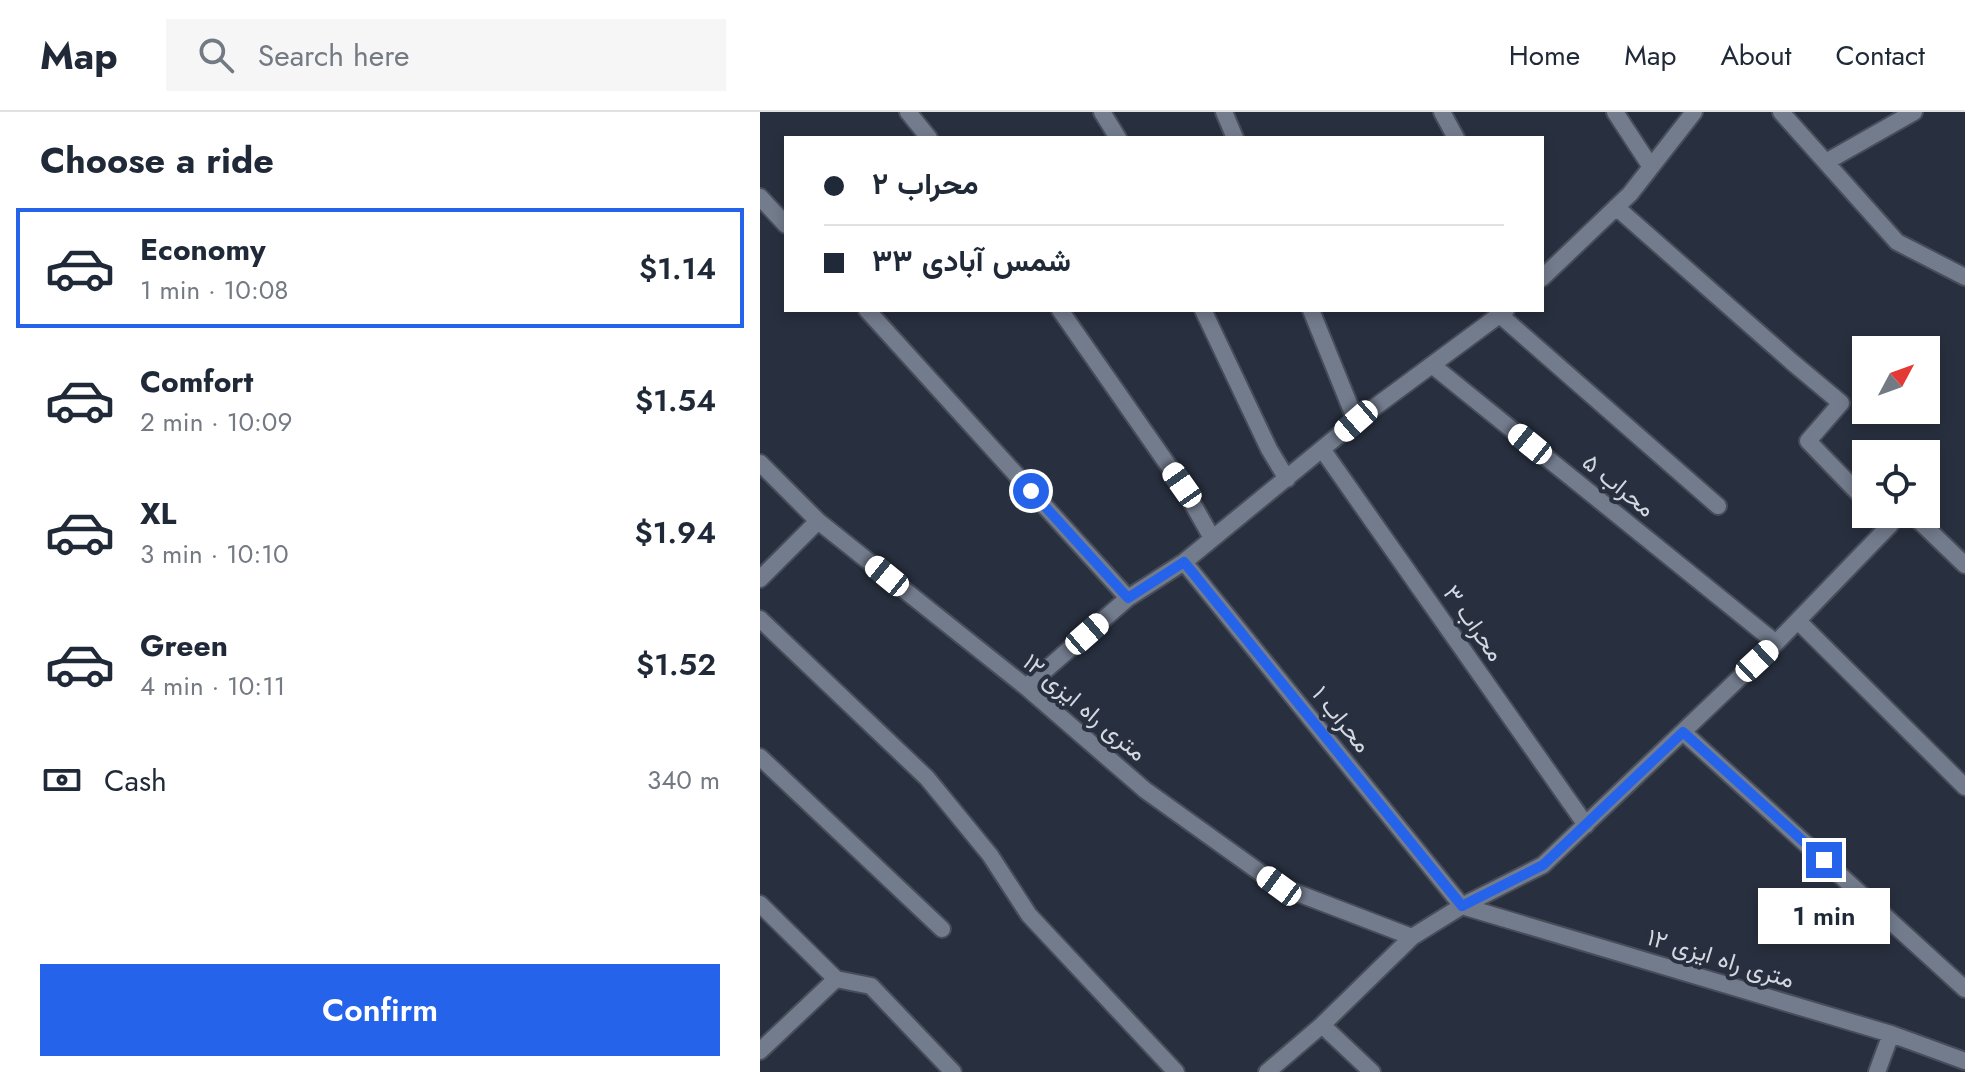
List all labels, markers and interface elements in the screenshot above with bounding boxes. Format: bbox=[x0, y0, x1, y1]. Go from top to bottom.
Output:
search box bbox=[166, 19, 726, 91]
text: Map bbox=[40, 28, 118, 83]
icon: search bbox=[194, 33, 238, 77]
text: Search here bbox=[258, 34, 410, 77]
text: Home bbox=[1509, 35, 1580, 76]
text: Map bbox=[1624, 35, 1676, 76]
text: About bbox=[1720, 35, 1792, 76]
text: Contact bbox=[1836, 35, 1925, 76]
text: Choose a ride bbox=[40, 134, 274, 186]
text: محراب ۲ bbox=[872, 162, 979, 205]
text: Economy bbox=[140, 228, 266, 271]
icon: car bbox=[44, 232, 116, 304]
text: شمس آبادی ۳۳ bbox=[872, 239, 1071, 282]
text: $1.14 bbox=[639, 247, 716, 290]
text: 1 min · 10:08 bbox=[140, 271, 289, 309]
north arrow bbox=[1852, 336, 1940, 424]
map controls bbox=[1852, 336, 1940, 528]
text: Comfort bbox=[140, 360, 253, 403]
icon: car bbox=[44, 364, 116, 436]
text: $1.54 bbox=[635, 379, 716, 422]
car bbox=[1330, 396, 1382, 446]
text: 2 min · 10:09 bbox=[140, 403, 292, 441]
car bbox=[1504, 420, 1556, 468]
button: locate bbox=[1852, 440, 1940, 528]
street label: محراب ۵ bbox=[1575, 445, 1663, 525]
car bbox=[1158, 458, 1206, 512]
route start bbox=[1013, 473, 1049, 509]
text: XL bbox=[140, 492, 176, 535]
icon: car bbox=[44, 496, 116, 568]
text: $1.94 bbox=[634, 511, 716, 554]
text: 3 min · 10:10 bbox=[140, 535, 289, 573]
car bbox=[861, 552, 913, 600]
street label: محراب ۳ bbox=[1435, 578, 1513, 668]
car bbox=[1061, 609, 1113, 659]
text: Green bbox=[140, 624, 228, 667]
icon: car bbox=[44, 628, 116, 700]
car bbox=[1731, 636, 1783, 686]
text: $1.52 bbox=[636, 643, 716, 686]
street label: ۱۲ متری راه ایزی bbox=[1015, 645, 1155, 769]
text: 4 min · 10:11 bbox=[140, 667, 286, 705]
street label: محراب ۱ bbox=[1304, 678, 1380, 760]
icon: cash bbox=[40, 758, 84, 802]
text: Cash bbox=[104, 759, 167, 802]
text: 340 m bbox=[647, 761, 720, 799]
route end bbox=[1806, 842, 1842, 878]
car bbox=[1253, 862, 1305, 910]
callout: 1 min bbox=[1758, 888, 1890, 944]
text: 1 min bbox=[1792, 897, 1856, 935]
street label: ۱۲ متری راه ایزی bbox=[1643, 919, 1799, 997]
button: Confirm bbox=[40, 964, 720, 1056]

